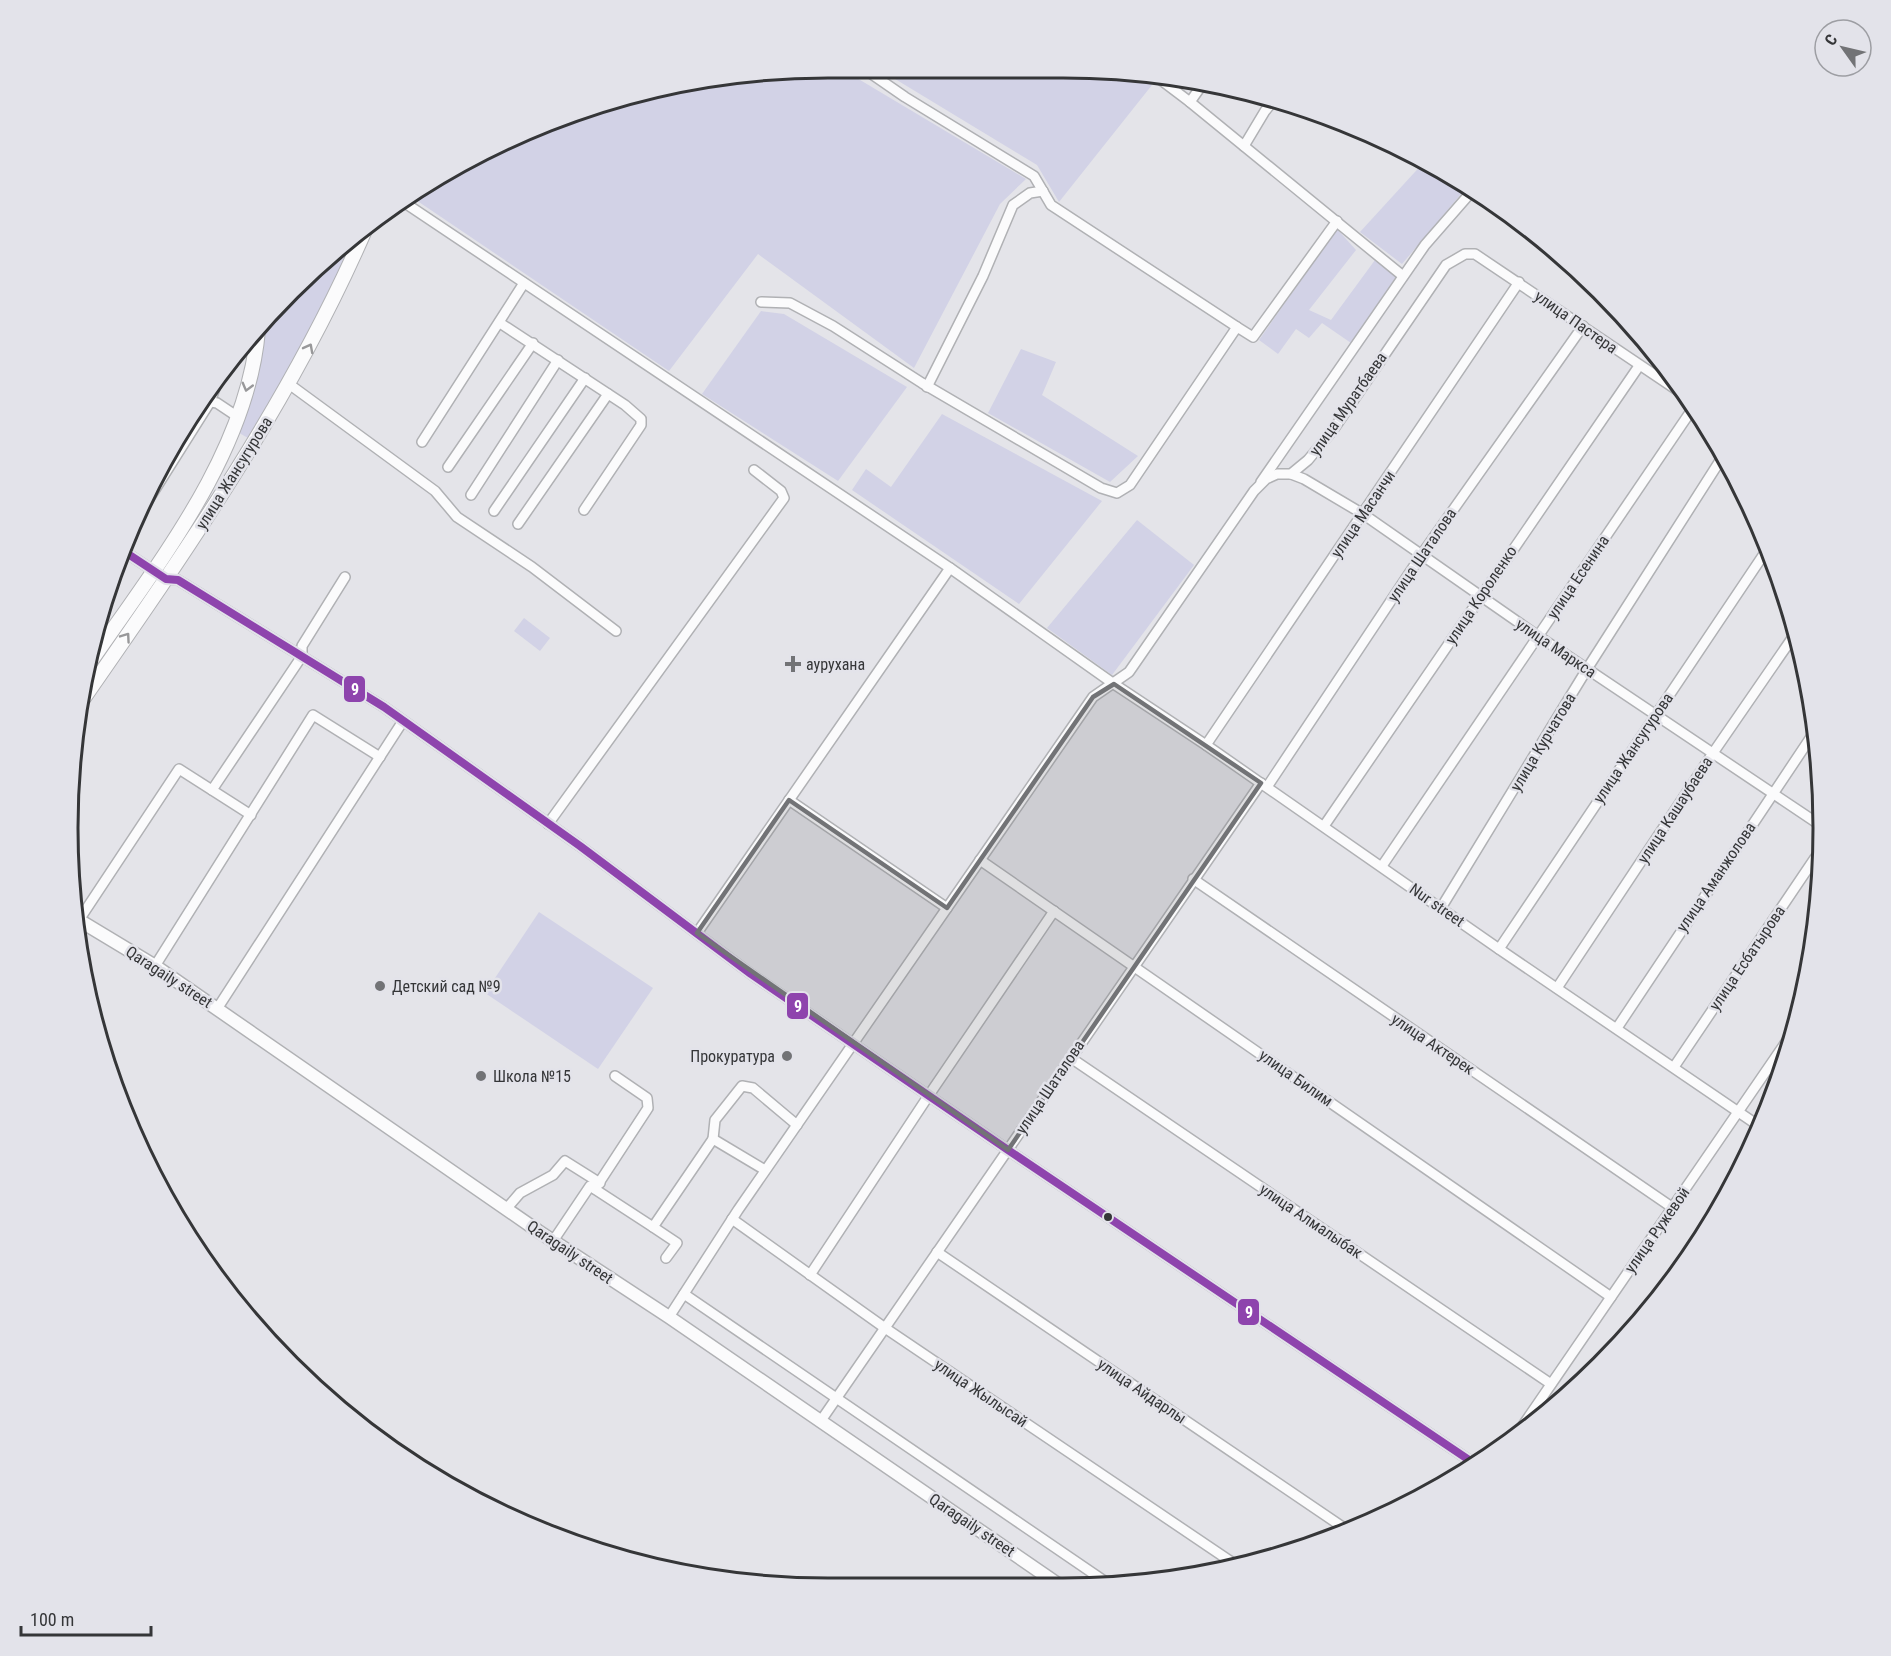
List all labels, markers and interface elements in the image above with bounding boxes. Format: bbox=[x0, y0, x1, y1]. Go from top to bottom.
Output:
north arrow bbox=[1813, 18, 1873, 78]
text: С bbox=[1821, 31, 1841, 49]
street label: улица Пастера bbox=[1531, 287, 1621, 357]
one-way arrow bbox=[302, 344, 313, 354]
street label: улица Муратбаева bbox=[1305, 349, 1391, 459]
one-way arrow bbox=[242, 381, 254, 392]
street label: улица Жансугурова bbox=[192, 413, 276, 533]
street label: улица Масанчи bbox=[1327, 467, 1399, 561]
street label: улица Шаталова bbox=[1384, 504, 1460, 606]
street label: улица Есенина bbox=[1543, 531, 1613, 623]
street label: улица Короленко bbox=[1441, 542, 1521, 648]
street label: улица Маркса bbox=[1512, 614, 1600, 682]
one-way arrow bbox=[119, 632, 130, 643]
marker: аурухана bbox=[784, 655, 802, 673]
place label: аурухана bbox=[806, 655, 865, 674]
line badge: 9 bbox=[343, 675, 366, 703]
text: 9 bbox=[351, 680, 359, 699]
street label: улица Жансугурова bbox=[1589, 689, 1677, 807]
street label: улица Курчатова bbox=[1506, 690, 1580, 794]
street label: улица Кашаубаева bbox=[1633, 753, 1717, 867]
street label: улица Аманжолова bbox=[1672, 819, 1760, 935]
street label: Nur street bbox=[1406, 879, 1468, 931]
street label: улица Есбатырова bbox=[1705, 902, 1789, 1014]
street label: Qaragaily street bbox=[122, 942, 216, 1012]
place label: Детский сад №9 bbox=[392, 977, 501, 996]
marker: Детский сад №9 bbox=[373, 979, 387, 993]
line badge: 9 bbox=[786, 992, 809, 1020]
text: 9 bbox=[794, 997, 802, 1016]
street label: улица Актерек bbox=[1388, 1009, 1478, 1079]
street label: улица Шаталова bbox=[1012, 1036, 1088, 1138]
street label: улица Билим bbox=[1255, 1046, 1337, 1110]
place label: Прокуратура bbox=[690, 1047, 775, 1066]
marker: Прокуратура bbox=[780, 1049, 794, 1063]
place label: Школа №15 bbox=[493, 1067, 571, 1086]
marker: Школа №15 bbox=[474, 1069, 488, 1083]
street label: улица Алмалыбак bbox=[1256, 1180, 1366, 1263]
street label: улица Ружевой bbox=[1620, 1184, 1694, 1276]
unlabelled marker bbox=[1102, 1211, 1114, 1223]
street label: Qaragaily street bbox=[524, 1216, 617, 1288]
line badge: 9 bbox=[1237, 1298, 1260, 1326]
text: 9 bbox=[1245, 1303, 1253, 1322]
street label: улица Айдарлы bbox=[1094, 1354, 1190, 1428]
street label: улица Жылысай bbox=[931, 1355, 1031, 1431]
street label: Qaragaily street bbox=[926, 1489, 1019, 1561]
scale bar bbox=[21, 1599, 152, 1637]
text: 100 m bbox=[30, 1609, 74, 1630]

